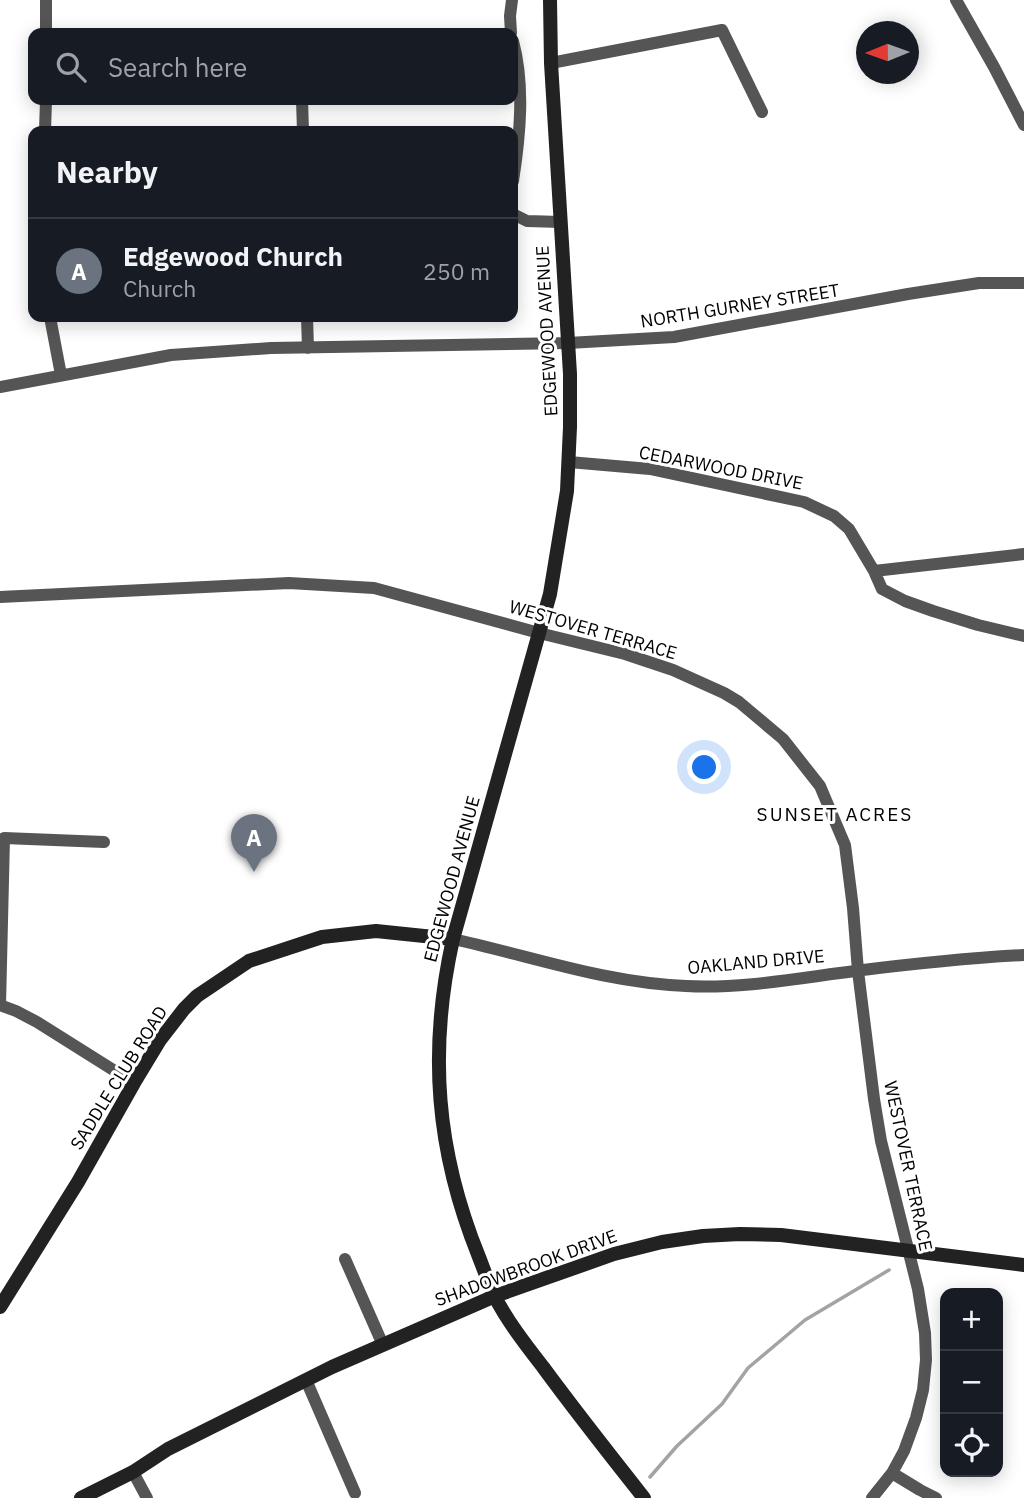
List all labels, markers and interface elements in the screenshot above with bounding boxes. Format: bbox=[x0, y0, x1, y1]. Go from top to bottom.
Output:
north arrow bbox=[856, 21, 919, 84]
search box bbox=[28, 28, 518, 105]
icon: search bbox=[52, 48, 90, 86]
text: Search here bbox=[108, 50, 247, 84]
text: Nearby bbox=[56, 152, 158, 191]
text: Edgewood Church bbox=[123, 239, 343, 273]
street label: EDGEWOOD AVENUE bbox=[531, 245, 562, 417]
text: A bbox=[71, 256, 87, 286]
text: 250 m bbox=[423, 256, 490, 286]
text: Church bbox=[123, 273, 196, 303]
street label: NORTH GURNEY STREET bbox=[639, 278, 841, 333]
street label: CEDARWOOD DRIVE bbox=[637, 440, 805, 495]
street label: WESTOVER TERRACE bbox=[507, 595, 680, 664]
your location bbox=[687, 750, 721, 784]
street label: EDGEWOOD AVENUE bbox=[418, 793, 485, 964]
district label: SUNSET ACRES bbox=[757, 802, 913, 826]
pin: A bbox=[231, 814, 277, 872]
street label: OAKLAND DRIVE bbox=[686, 944, 826, 979]
street label: SADDLE CLUB ROAD bbox=[65, 1002, 172, 1154]
street label: WESTOVER TERRACE bbox=[879, 1079, 938, 1253]
street label: SHADOWBROOK DRIVE bbox=[432, 1224, 620, 1311]
map controls bbox=[940, 1288, 1003, 1477]
button: + bbox=[940, 1288, 1003, 1351]
button: − bbox=[940, 1351, 1003, 1414]
button: locate bbox=[940, 1414, 1003, 1477]

